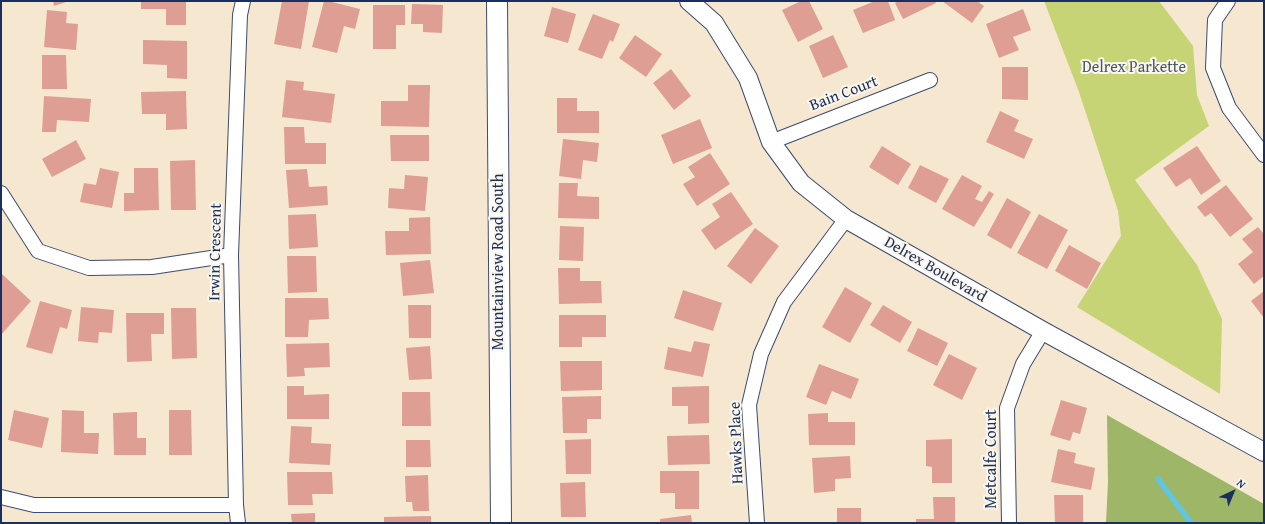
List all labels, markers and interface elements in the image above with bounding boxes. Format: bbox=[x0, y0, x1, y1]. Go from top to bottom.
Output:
park label: Delrex Parkette bbox=[1082, 58, 1186, 78]
street label: Bain Court bbox=[807, 72, 881, 116]
street label: Mountainview Road South bbox=[489, 174, 509, 350]
street label: Irwin Crescent bbox=[206, 203, 226, 301]
street label: Delrex Boulevard bbox=[880, 233, 990, 307]
street label: Hawks Place bbox=[726, 401, 748, 485]
street label: Metcalfe Court bbox=[982, 409, 1002, 509]
north arrow bbox=[1213, 472, 1253, 512]
text: N bbox=[1233, 475, 1250, 492]

